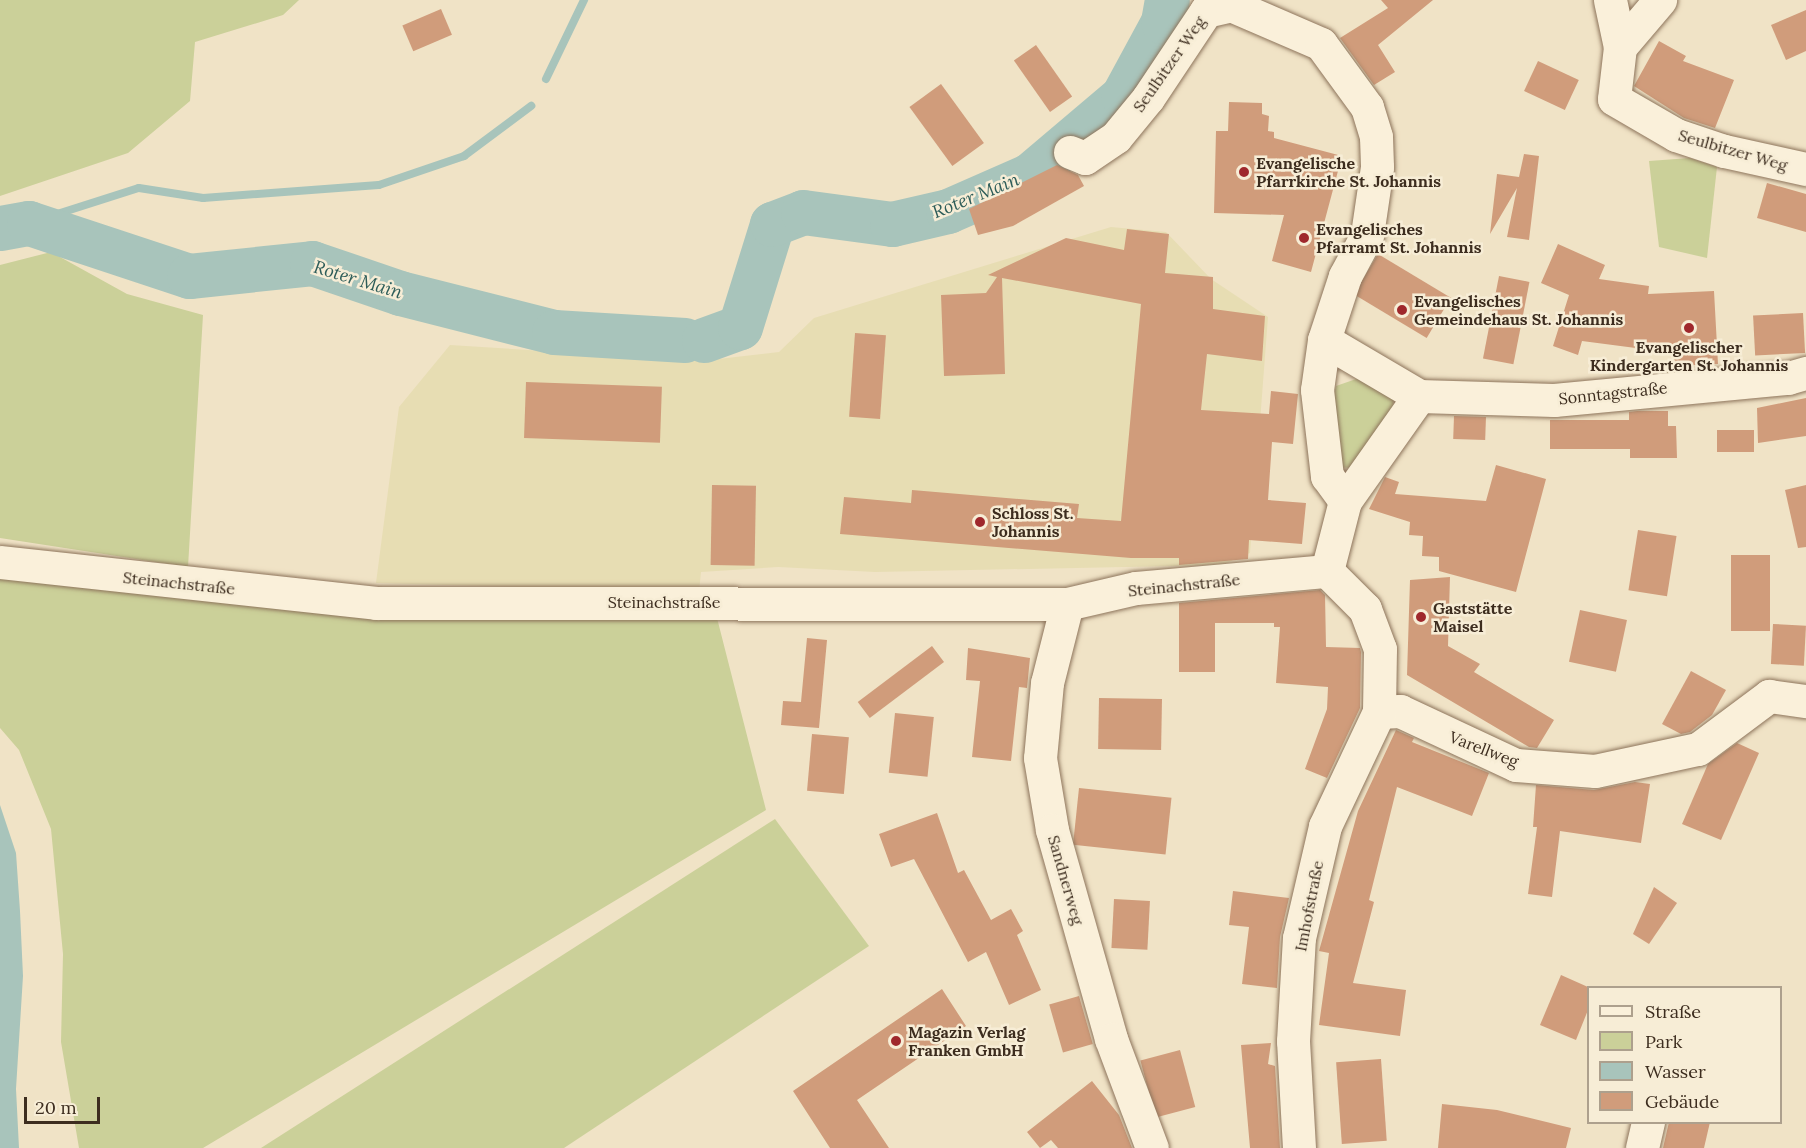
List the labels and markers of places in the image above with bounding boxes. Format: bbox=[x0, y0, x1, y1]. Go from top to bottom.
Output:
place label: Evangelische Pfarrkirche St. Johannis bbox=[1256, 153, 1441, 191]
marker: Evangelische Pfarrkirche St. Johannis bbox=[1237, 165, 1251, 179]
place label: Evangelisches Pfarramt St. Johannis bbox=[1316, 219, 1481, 257]
marker: Evangelisches Pfarramt St. Johannis bbox=[1297, 231, 1311, 245]
place label: Evangelisches Gemeindehaus St. Johannis bbox=[1414, 291, 1623, 329]
marker: Evangelisches Gemeindehaus St. Johannis bbox=[1395, 303, 1409, 317]
marker: Evangelischer Kindergarten St. Johannis bbox=[1682, 321, 1696, 335]
place label: Evangelischer Kindergarten St. Johannis bbox=[1590, 337, 1788, 375]
place label: Schloss St. Johannis bbox=[992, 503, 1073, 541]
marker: Schloss St. Johannis bbox=[973, 515, 987, 529]
place label: Gaststätte Maisel bbox=[1433, 598, 1512, 636]
marker: Gaststätte Maisel bbox=[1414, 610, 1428, 624]
place label: Magazin Verlag Franken GmbH bbox=[908, 1022, 1025, 1060]
marker: Magazin Verlag Franken GmbH bbox=[889, 1034, 903, 1048]

